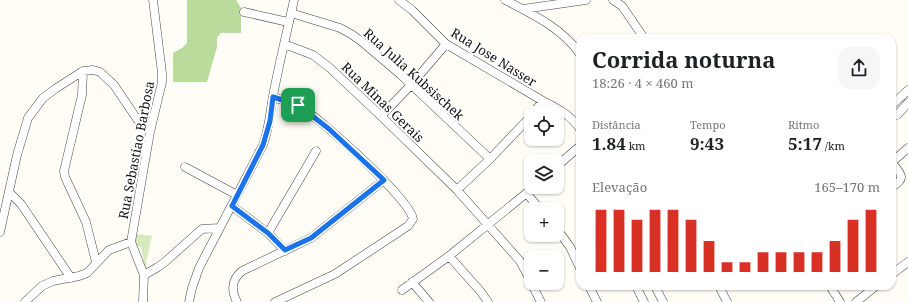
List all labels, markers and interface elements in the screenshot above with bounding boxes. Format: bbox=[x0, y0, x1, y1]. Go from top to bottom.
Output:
street label: Rua Jose Nasser bbox=[448, 23, 540, 91]
street label: Rua Julia Kubsischek bbox=[360, 24, 468, 124]
text: Corrida noturna bbox=[592, 44, 775, 74]
button: share bbox=[838, 47, 880, 89]
street label: Rua Minas Gerais bbox=[338, 58, 428, 146]
text: 18:26 · 4 × 460 m bbox=[592, 74, 694, 92]
street label: Rua Sebastiao Barbosa bbox=[114, 79, 158, 221]
pin bbox=[281, 88, 315, 122]
icon: arrive bbox=[287, 94, 309, 116]
map controls bbox=[524, 106, 564, 290]
button: locate bbox=[524, 106, 564, 146]
text: Distância bbox=[592, 117, 641, 132]
text: Tempo bbox=[690, 117, 726, 132]
text: Ritmo bbox=[788, 117, 819, 132]
text: 1.84 bbox=[592, 132, 626, 155]
text: 9:43 bbox=[690, 132, 724, 155]
text: 5:17 bbox=[788, 132, 822, 155]
text: km bbox=[626, 138, 646, 153]
text: /km bbox=[822, 138, 845, 153]
button: layers bbox=[524, 154, 564, 194]
text: Elevação bbox=[592, 178, 647, 196]
text: 165–170 m bbox=[814, 178, 880, 196]
button: + bbox=[524, 202, 564, 242]
button: − bbox=[524, 250, 564, 290]

